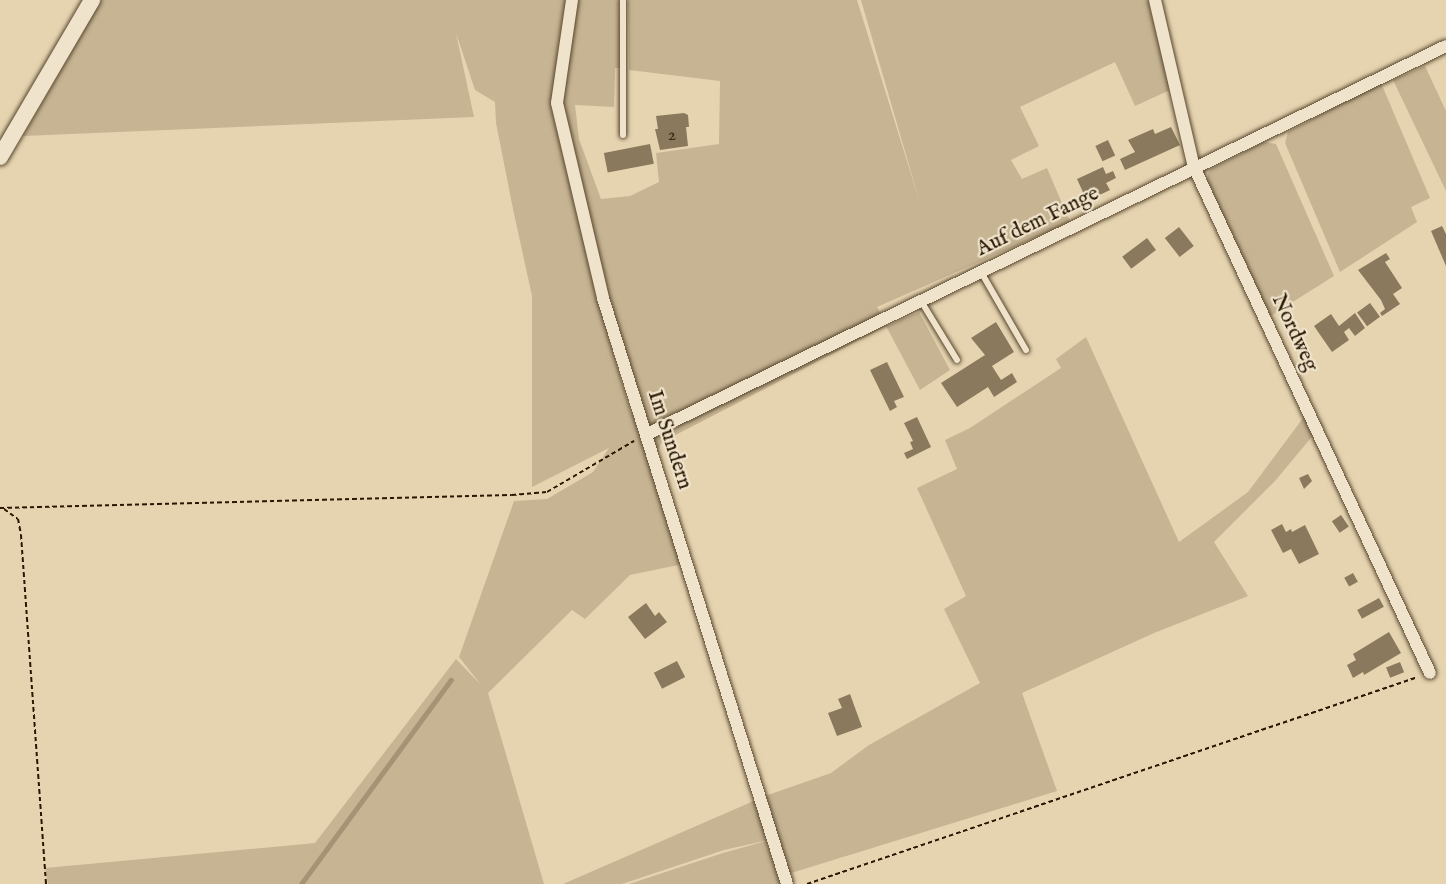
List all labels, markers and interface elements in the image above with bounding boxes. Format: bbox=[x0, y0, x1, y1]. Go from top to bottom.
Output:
house number: 2 bbox=[668, 125, 676, 147]
street label: Auf dem Fange bbox=[973, 181, 1103, 263]
street label: Nordweg bbox=[1265, 290, 1323, 376]
street label: Im Sundern bbox=[641, 387, 697, 493]

